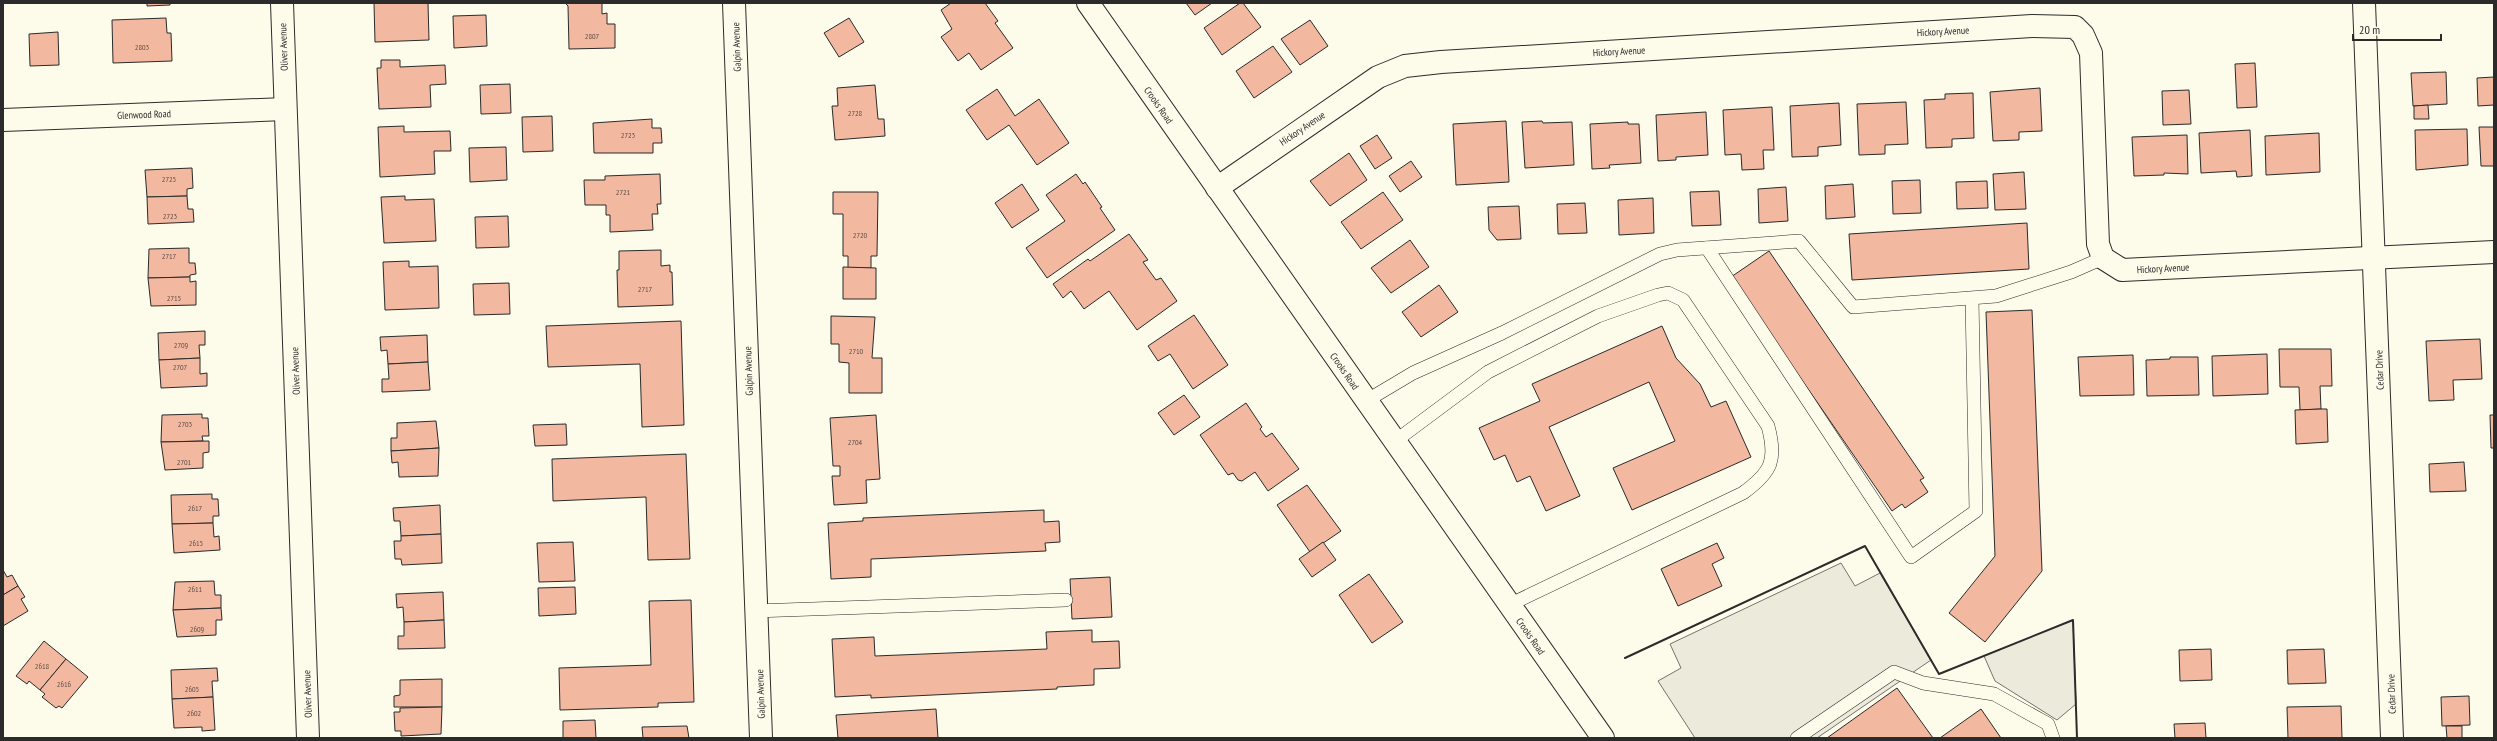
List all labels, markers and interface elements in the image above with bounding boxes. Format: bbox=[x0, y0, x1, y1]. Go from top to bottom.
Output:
scale bar bbox=[2353, 16, 2441, 42]
street label: Galpin Avenue bbox=[729, 22, 744, 72]
text: 20 m bbox=[2359, 22, 2380, 37]
street label: Oliver Avenue bbox=[276, 23, 291, 71]
street label: Hickory Avenue bbox=[1916, 24, 1970, 39]
house number: 2807 bbox=[585, 31, 600, 41]
house number: 2803 bbox=[135, 42, 150, 52]
street label: Hickory Avenue bbox=[1592, 44, 1646, 59]
street label: Crooks Road bbox=[1141, 84, 1176, 126]
street label: Glenwood Road bbox=[117, 107, 171, 122]
house number: 2728 bbox=[848, 108, 863, 118]
street label: Hickory Avenue bbox=[1277, 108, 1328, 148]
house number: 2723 bbox=[621, 130, 636, 140]
house number: 2725 bbox=[162, 174, 176, 184]
house number: 2721 bbox=[616, 187, 631, 197]
house number: 2723 bbox=[163, 211, 178, 221]
house number: 2720 bbox=[853, 230, 868, 240]
house number: 2717 bbox=[162, 251, 177, 261]
street label: Hickory Avenue bbox=[2136, 261, 2190, 276]
house number: 2717 bbox=[638, 284, 653, 294]
house number: 2715 bbox=[167, 293, 181, 303]
house number: 2709 bbox=[174, 340, 189, 350]
street label: Galpin Avenue bbox=[741, 346, 756, 396]
house number: 2710 bbox=[849, 346, 864, 356]
street label: Oliver Avenue bbox=[288, 347, 303, 395]
street label: Crooks Road bbox=[1327, 350, 1362, 392]
street label: Cedar Drive bbox=[2372, 350, 2387, 390]
house number: 2707 bbox=[173, 362, 188, 372]
house number: 2703 bbox=[178, 419, 193, 429]
house number: 2704 bbox=[848, 437, 863, 447]
house number: 2701 bbox=[177, 457, 192, 467]
house number: 2617 bbox=[188, 503, 203, 513]
house number: 2615 bbox=[189, 538, 203, 548]
house number: 2611 bbox=[188, 584, 203, 594]
street label: Crooks Road bbox=[1513, 615, 1548, 657]
house number: 2609 bbox=[190, 624, 205, 634]
house number: 2618 bbox=[35, 661, 50, 671]
street label: Galpin Avenue bbox=[753, 669, 768, 719]
street label: Oliver Avenue bbox=[300, 670, 315, 718]
street label: Cedar Drive bbox=[2384, 674, 2399, 714]
house number: 2616 bbox=[57, 679, 72, 689]
house number: 2605 bbox=[185, 684, 199, 694]
house number: 2602 bbox=[187, 708, 202, 718]

